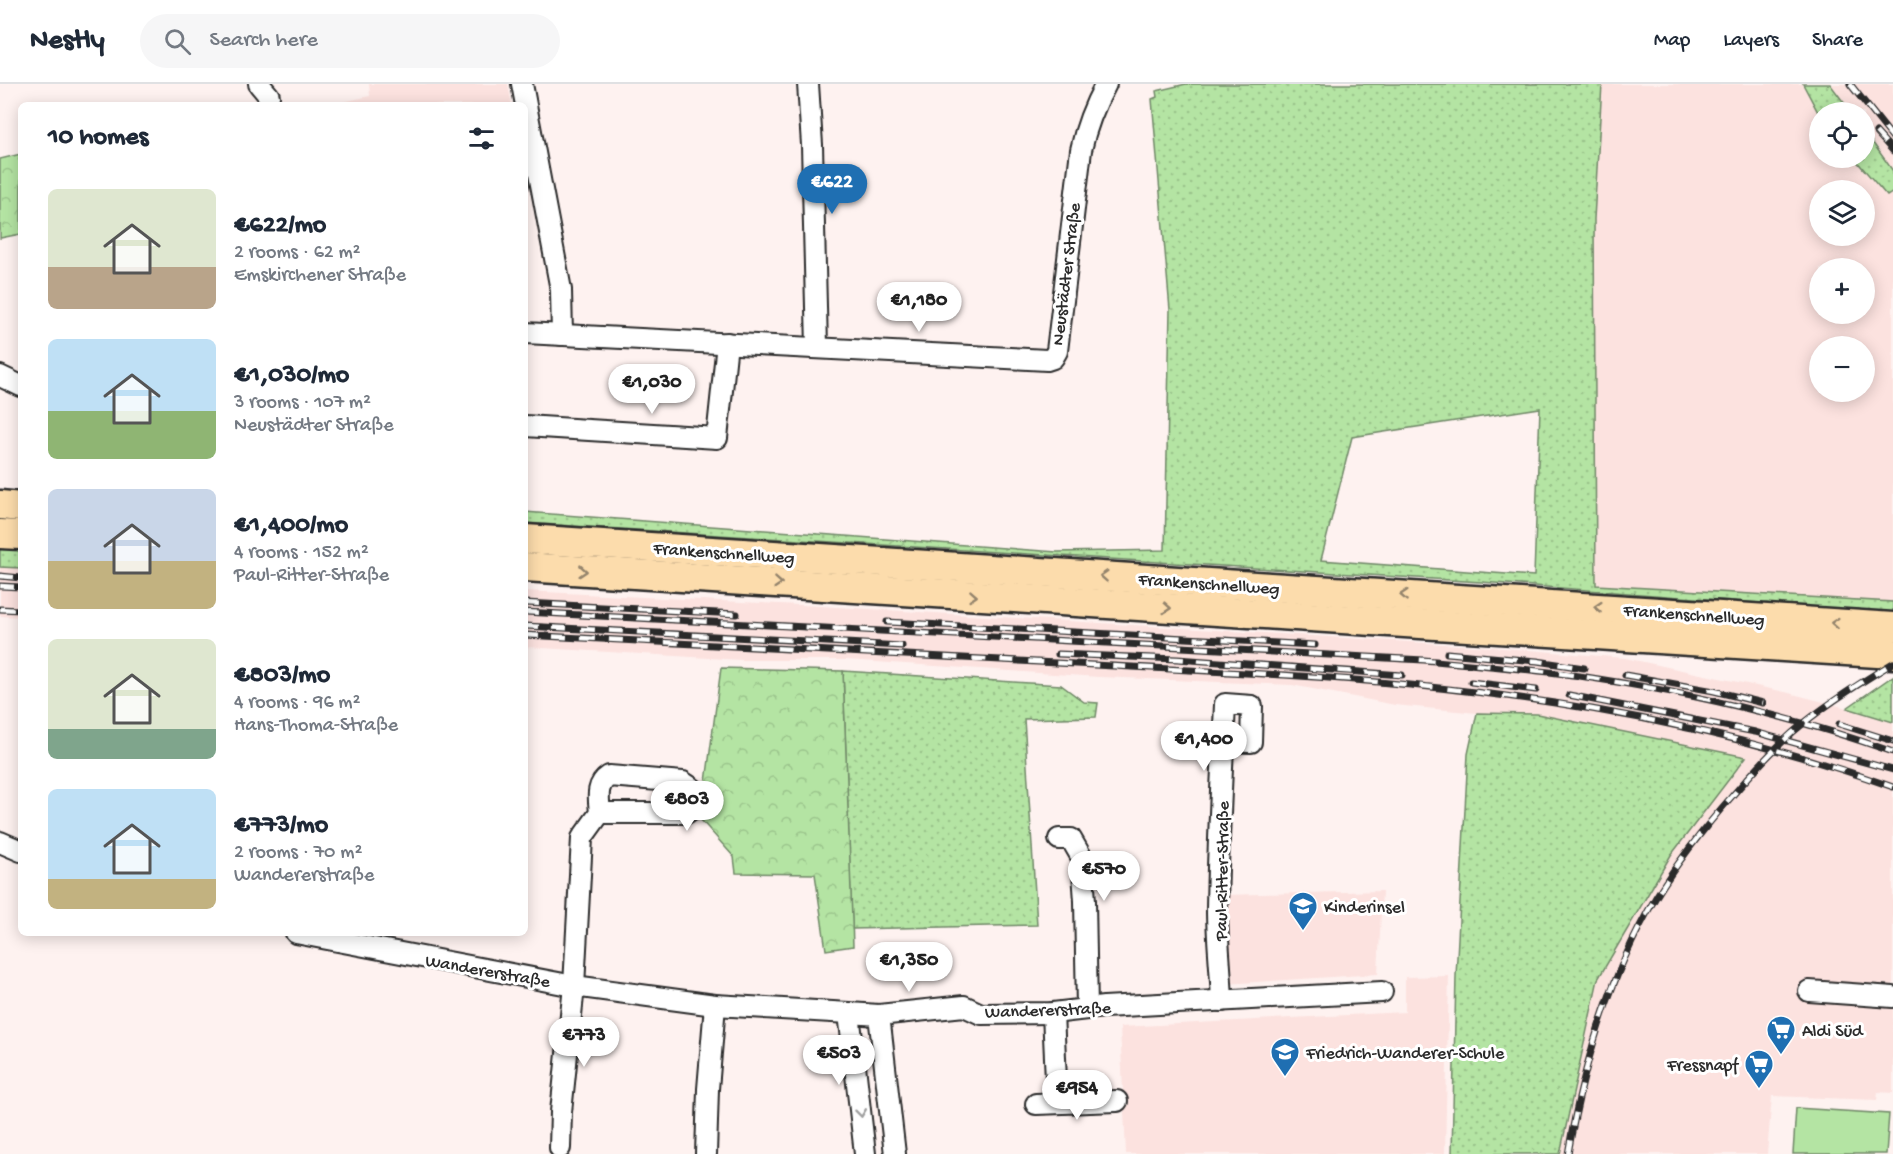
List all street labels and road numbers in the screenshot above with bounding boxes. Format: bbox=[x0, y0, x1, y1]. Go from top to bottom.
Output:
street label: Neustädter Straße bbox=[1048, 201, 1087, 347]
street label: Frankenschnellweg bbox=[651, 539, 795, 570]
street label: Frankenschnellweg bbox=[1136, 570, 1280, 601]
street label: Frankenschnellweg bbox=[1621, 601, 1765, 632]
street label: Paul-Ritter-Straße bbox=[1212, 800, 1235, 942]
street label: Wandererstraße bbox=[424, 951, 552, 994]
street label: Wandererstraße bbox=[985, 999, 1112, 1024]

